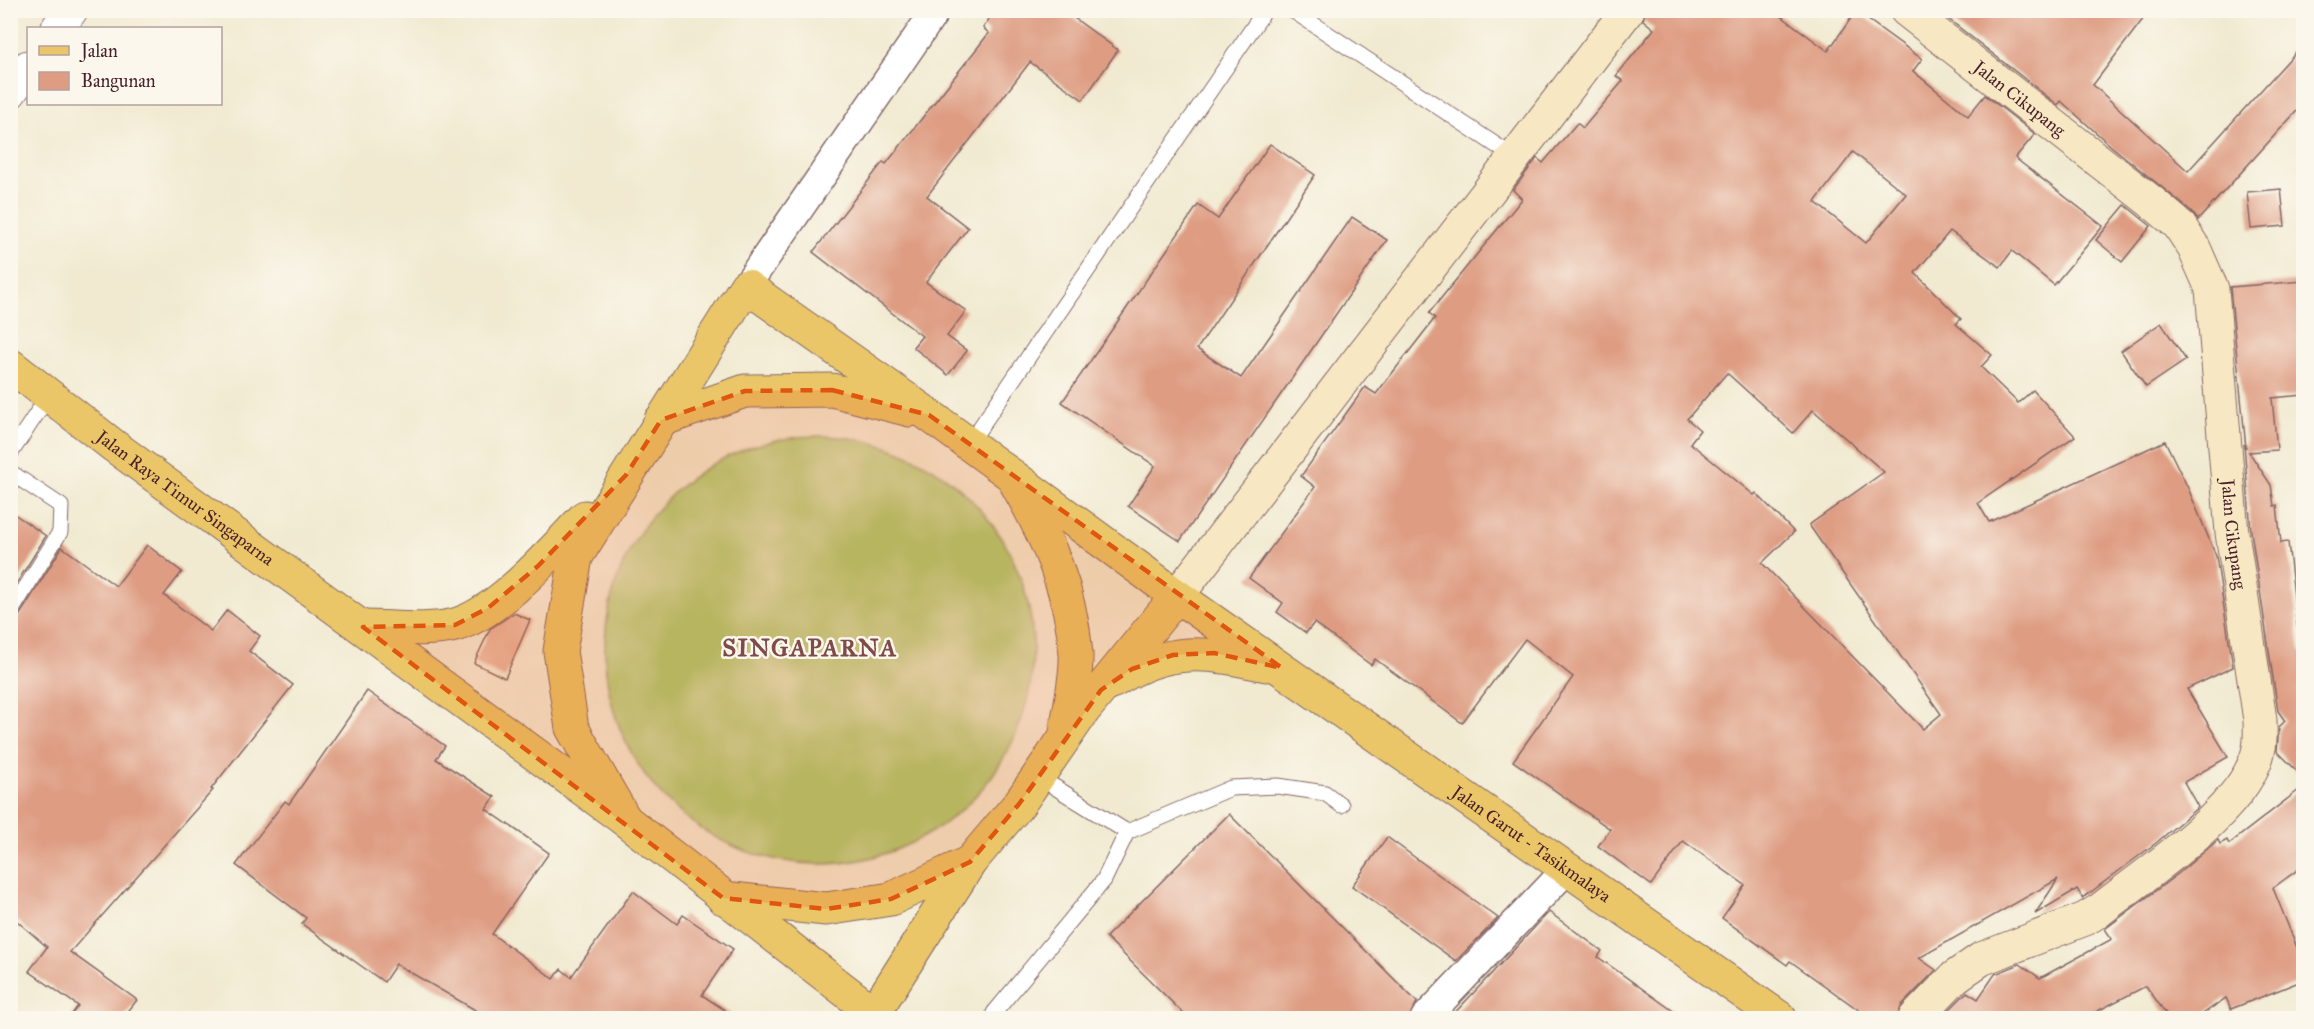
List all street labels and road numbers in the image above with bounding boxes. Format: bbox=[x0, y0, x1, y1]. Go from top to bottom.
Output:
street label: Jalan Cikupang bbox=[1967, 55, 2070, 143]
street label: Jalan Raya Timur Singaparna bbox=[90, 424, 279, 571]
street label: Jalan Cikupang bbox=[2215, 476, 2251, 591]
street label: Jalan Garut - Tasikmalaya bbox=[1446, 780, 1616, 908]

